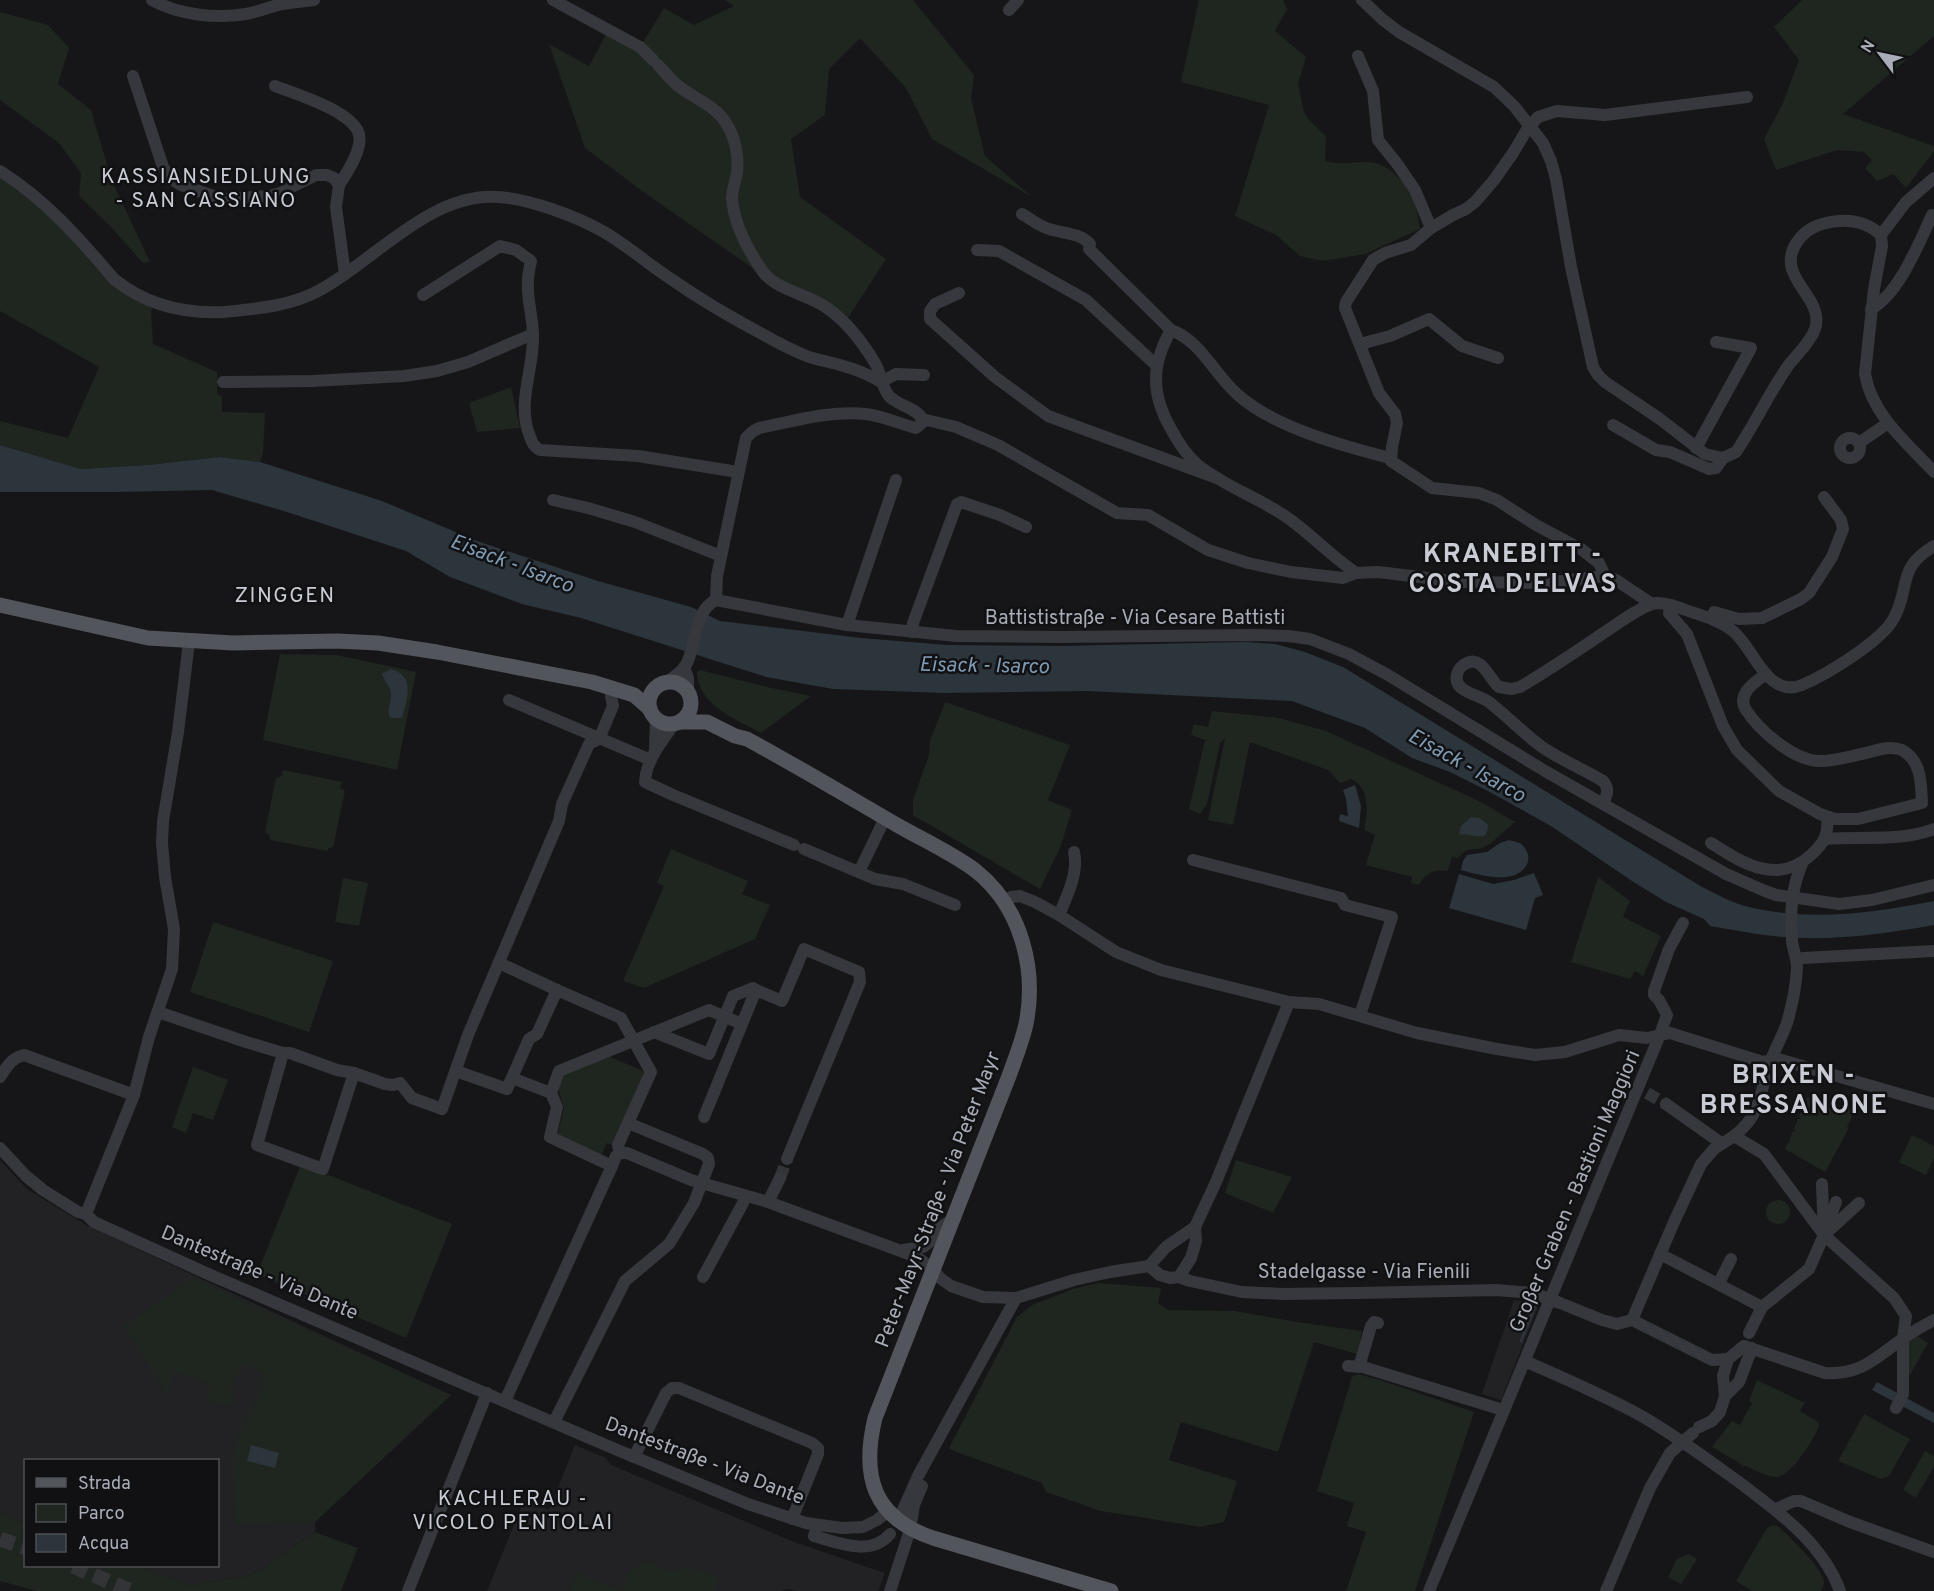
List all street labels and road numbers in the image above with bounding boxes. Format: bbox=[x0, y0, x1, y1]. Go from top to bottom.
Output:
street label: Battististraße - Via Cesare Battisti bbox=[985, 606, 1285, 632]
street label: Großer Graben - Bastioni Maggiori bbox=[1504, 1047, 1647, 1337]
street label: Peter-Mayr-Straße - Via Peter Mayr bbox=[870, 1048, 1008, 1352]
street label: Dantestraße - Via Dante bbox=[157, 1221, 362, 1327]
street label: Stadelgasse - Via Fienili bbox=[1258, 1260, 1470, 1286]
street label: Dantestraße - Via Dante bbox=[601, 1412, 808, 1512]

